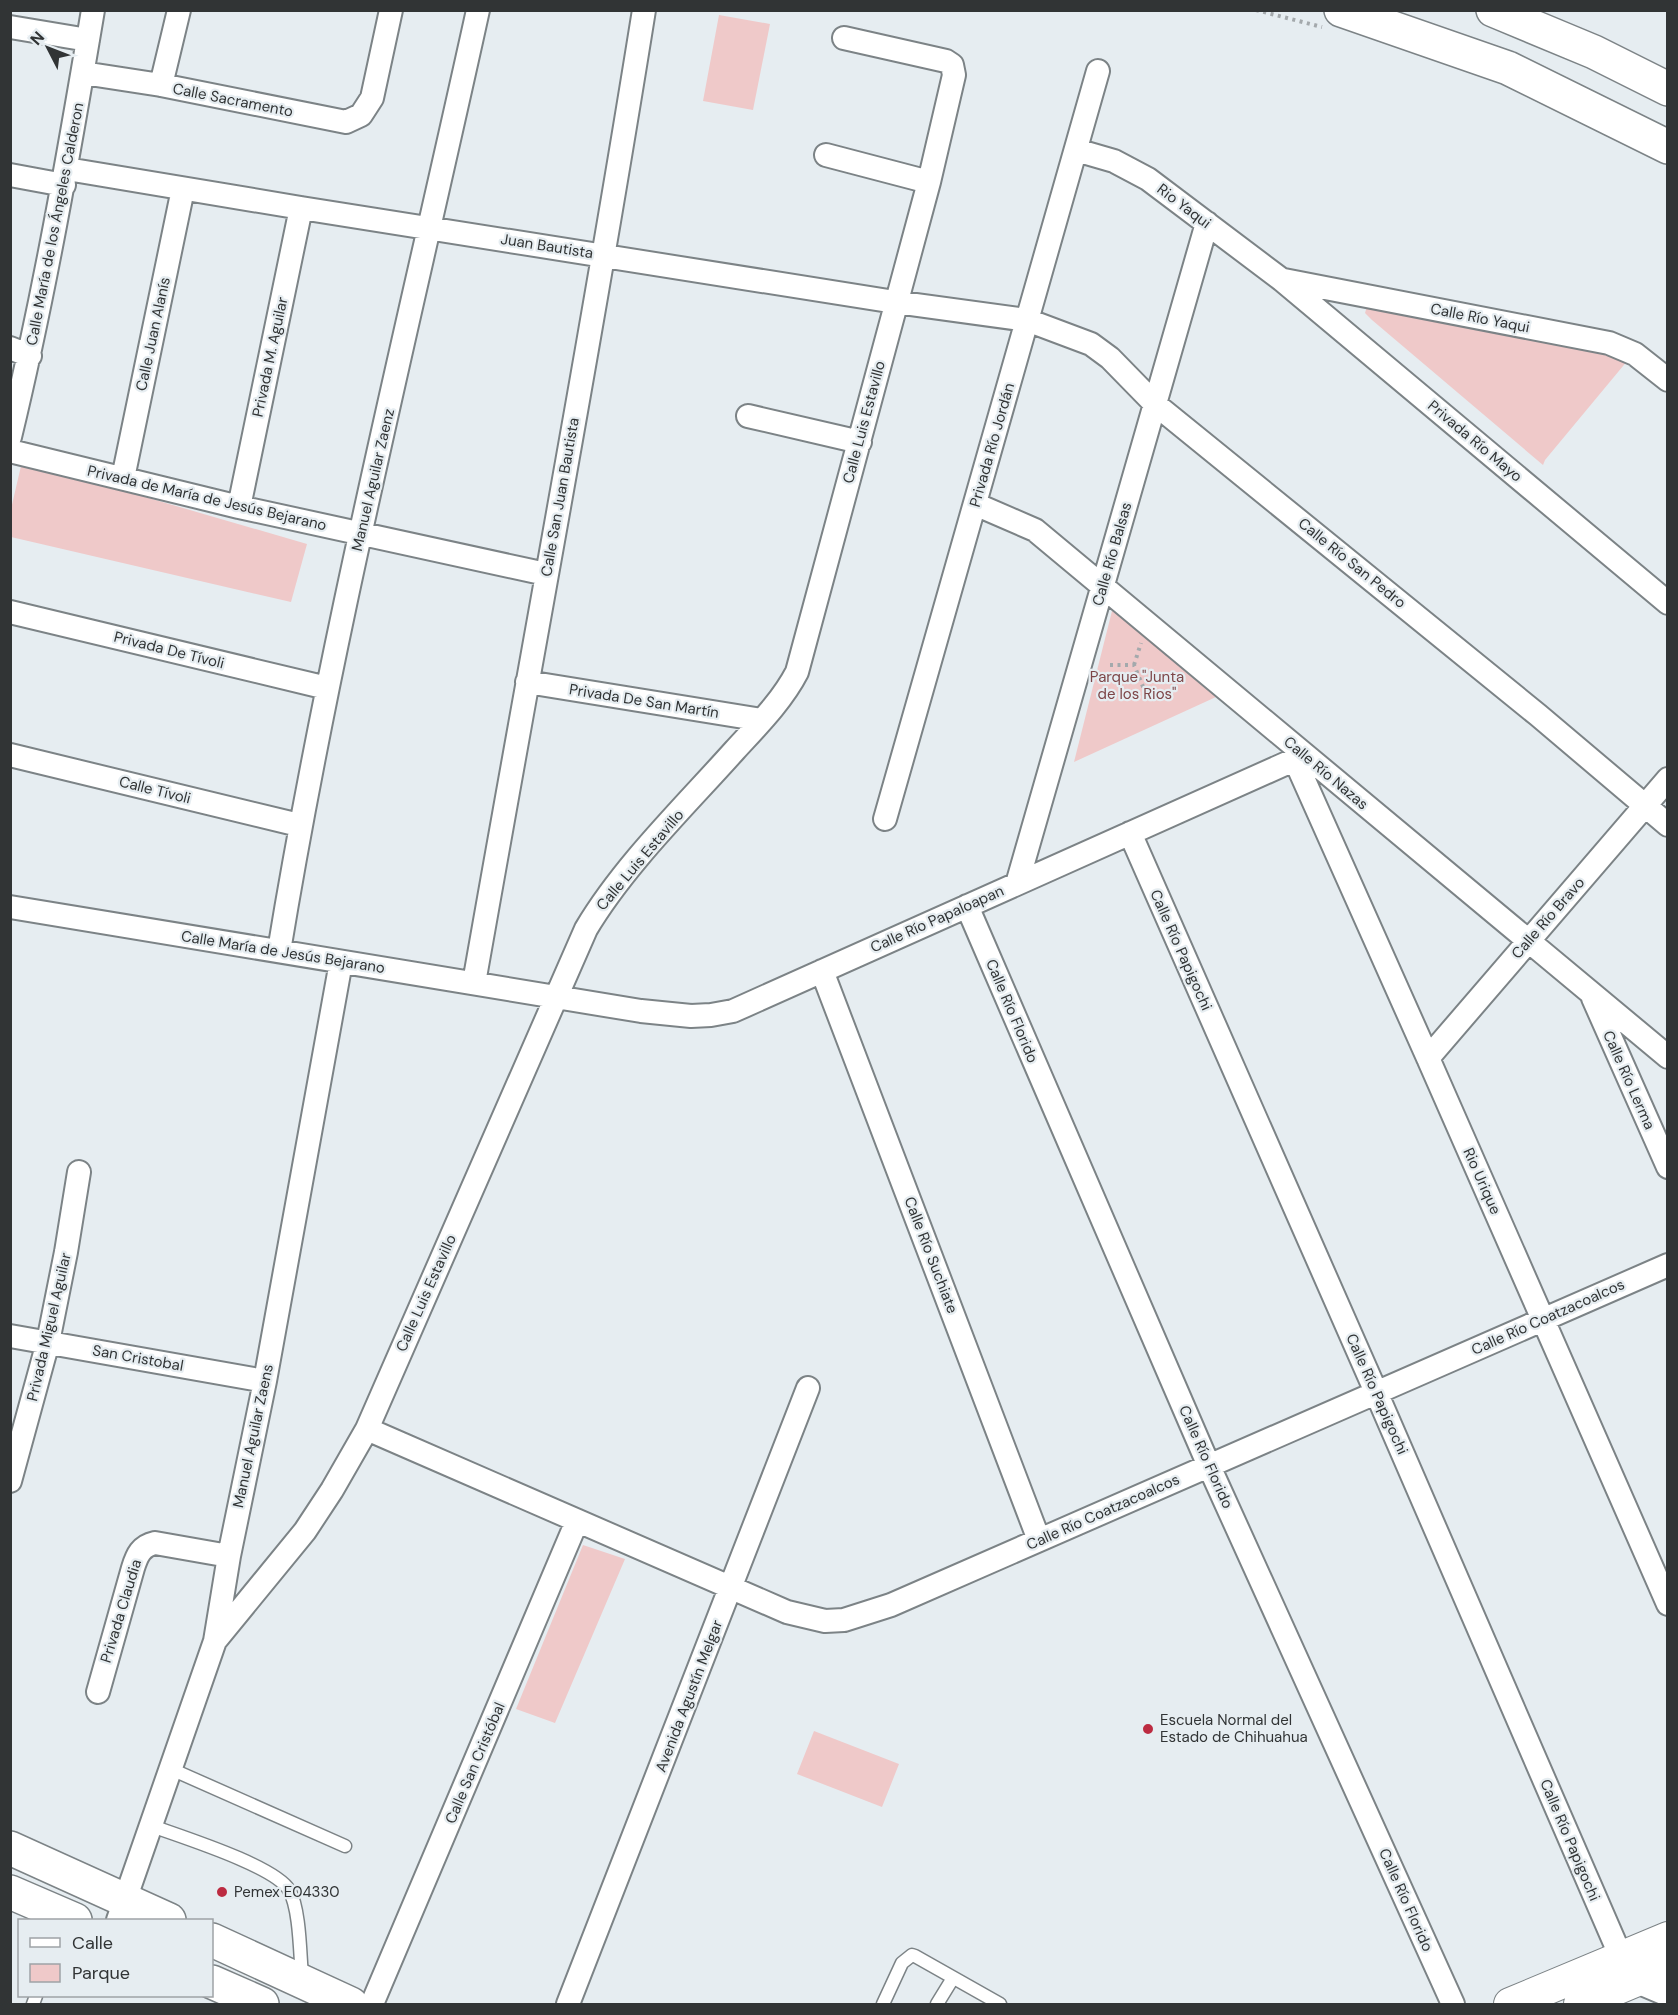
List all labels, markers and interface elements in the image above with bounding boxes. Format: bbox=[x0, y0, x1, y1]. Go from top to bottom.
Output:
north arrow bbox=[18, 18, 78, 78]
text: N bbox=[26, 27, 49, 50]
street label: Calle Sacramento bbox=[171, 79, 295, 122]
street label: Calle María de los Ángeles Calderon bbox=[22, 101, 88, 347]
street label: Rio Yaqui bbox=[1153, 179, 1215, 233]
street label: Juan Bautista bbox=[499, 229, 595, 263]
street label: Calle Juan Alanís bbox=[131, 275, 175, 393]
street label: Privada M. Aguilar bbox=[248, 295, 293, 419]
street label: Calle Río Yaqui bbox=[1429, 299, 1531, 337]
street label: Calle Luis Estavillo bbox=[838, 358, 890, 486]
street label: Privada Río Jordán bbox=[965, 381, 1019, 509]
street label: Privada Río Mayo bbox=[1424, 396, 1526, 486]
street label: Manuel Aguilar Zaenz bbox=[347, 407, 399, 553]
street label: Calle San Juan Bautista bbox=[536, 416, 584, 578]
street label: Privada de María de Jesús Bejarano bbox=[85, 461, 329, 535]
street label: Calle Río Balsas bbox=[1088, 500, 1136, 608]
street label: Calle Río San Pedro bbox=[1294, 513, 1410, 613]
street label: Privada De Tívoli bbox=[112, 627, 226, 673]
park label: Parque "Junta de los Rios" bbox=[1090, 667, 1184, 704]
street label: Privada De San Martín bbox=[568, 679, 720, 723]
street label: Calle Río Nazas bbox=[1280, 732, 1372, 814]
street label: Calle Tívoli bbox=[117, 771, 193, 809]
street label: Calle Luis Estavillo bbox=[592, 805, 688, 915]
street label: Calle Río Bravo bbox=[1507, 873, 1589, 963]
street label: Calle Río Papaloapan bbox=[867, 881, 1007, 957]
street label: Calle Río Papigochi bbox=[1145, 886, 1217, 1014]
street label: Calle María de Jesús Bejarano bbox=[180, 926, 386, 978]
street label: Calle Río Florido bbox=[981, 956, 1043, 1066]
street label: Calle Río Lerma bbox=[1598, 1027, 1660, 1133]
street label: Rio Urique bbox=[1458, 1145, 1506, 1217]
street label: Calle Río Suchiate bbox=[900, 1194, 962, 1316]
street label: Calle Luis Estavillo bbox=[391, 1231, 461, 1355]
street label: Privada Miguel Aguilar bbox=[22, 1250, 76, 1403]
street label: Calle Río Coatzacoalcos bbox=[1468, 1274, 1628, 1360]
street label: Calle Río Papigochi bbox=[1341, 1330, 1413, 1458]
street label: San Cristobal bbox=[91, 1340, 185, 1376]
street label: Manuel Aguilar Zaens bbox=[228, 1362, 278, 1510]
street label: Calle Río Florido bbox=[1174, 1402, 1238, 1512]
street label: Calle Río Coatzacoalcos bbox=[1023, 1469, 1183, 1555]
street label: Privada Claudia bbox=[96, 1557, 146, 1665]
street label: Avenida Agustín Melgar bbox=[651, 1617, 727, 1775]
street label: Calle San Cristóbal bbox=[440, 1699, 510, 1827]
place label: Escuela Normal del Estado de Chihuahua bbox=[1160, 1710, 1308, 1747]
marker: Escuela Normal del Estado de Chihuahua bbox=[1141, 1722, 1155, 1736]
street label: Calle Río Papigochi bbox=[1535, 1776, 1605, 1904]
street label: Calle Río Florido bbox=[1374, 1845, 1438, 1955]
place label: Pemex E04330 bbox=[234, 1882, 340, 1902]
marker: Pemex E04330 bbox=[215, 1885, 229, 1899]
legend bbox=[18, 1919, 213, 1997]
text: Calle bbox=[72, 1931, 113, 1955]
text: Parque bbox=[72, 1961, 130, 1985]

